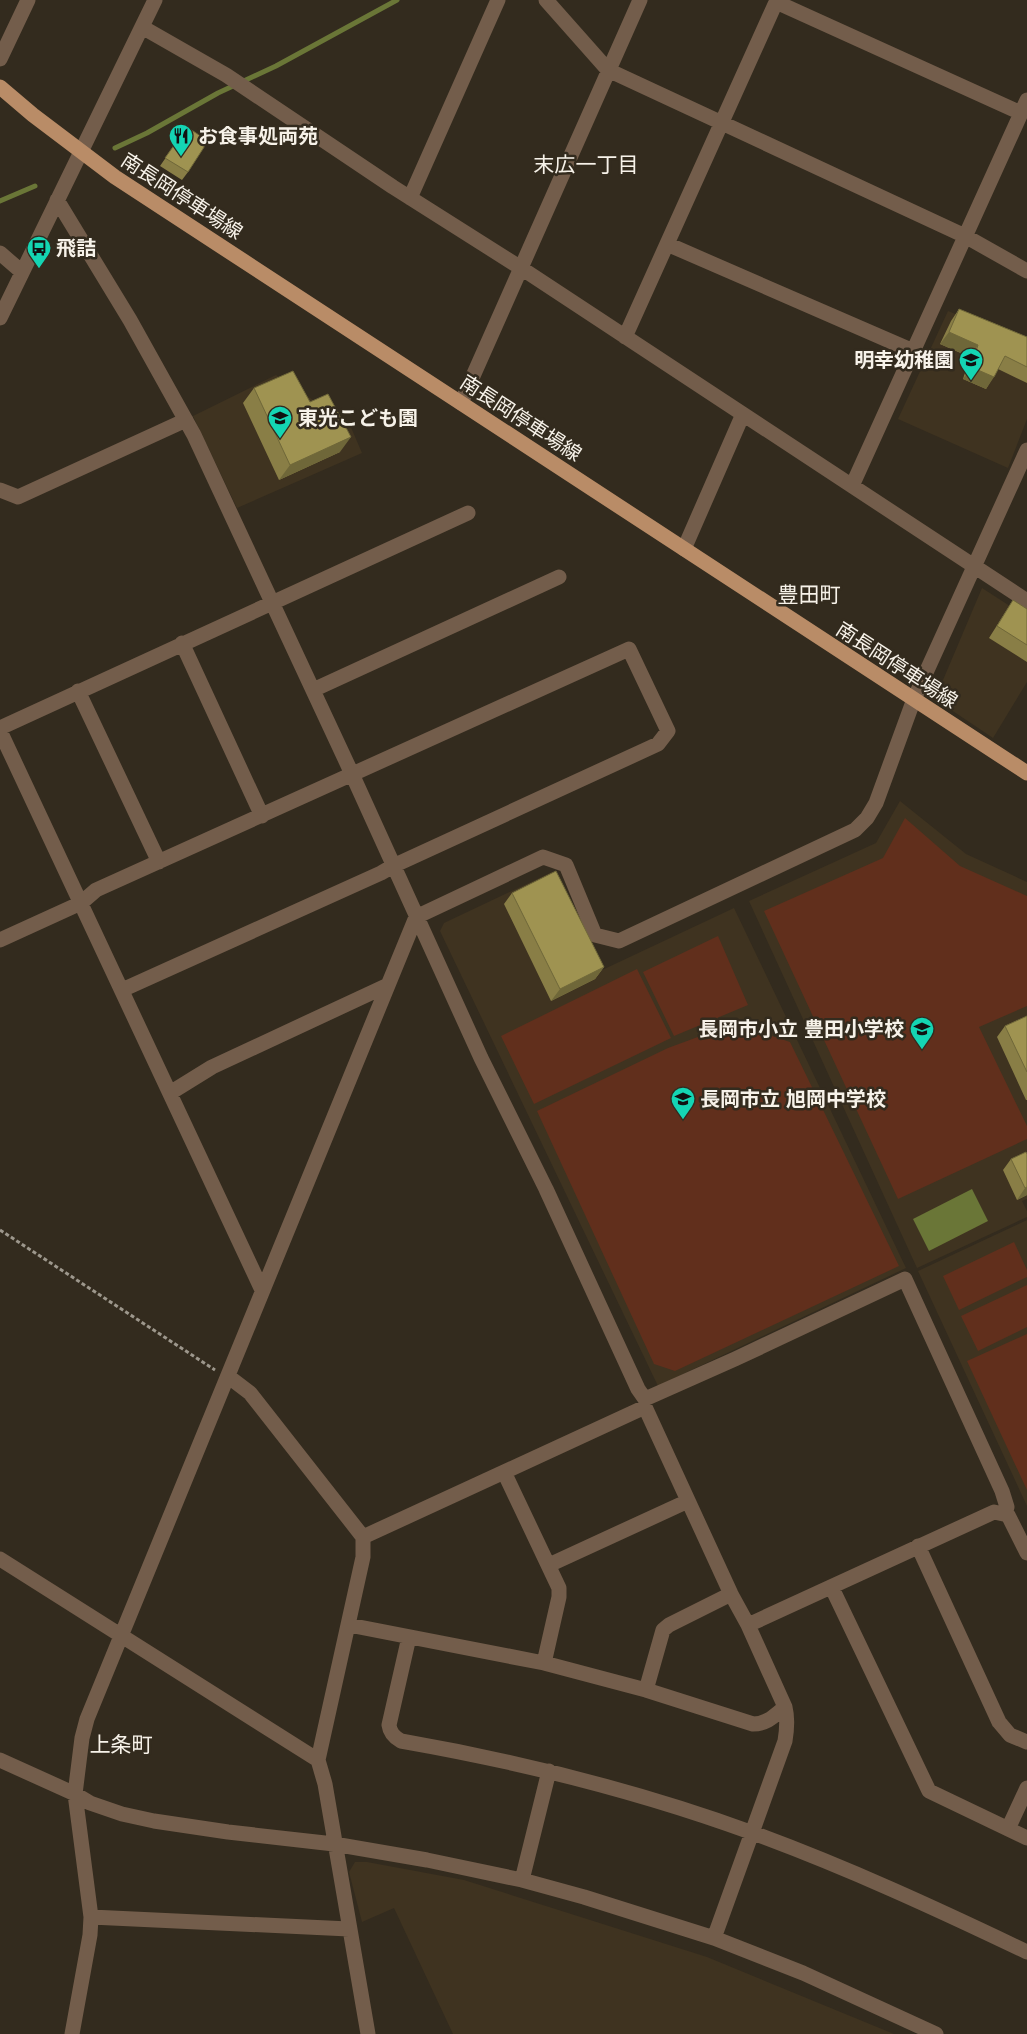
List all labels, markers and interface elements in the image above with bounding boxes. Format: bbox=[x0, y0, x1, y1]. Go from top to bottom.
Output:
place label: お食事処両苑 bbox=[198, 122, 318, 151]
restaurant icon: お食事処両苑 bbox=[168, 123, 194, 157]
street label: 南長岡停車場線 bbox=[115, 146, 248, 247]
district label: 末広一丁目 bbox=[534, 150, 639, 180]
place label: 飛詰 bbox=[56, 234, 96, 263]
bus stop icon: 飛詰 bbox=[26, 235, 52, 269]
place label: 明幸幼稚園 bbox=[854, 346, 954, 375]
school or university icon: 明幸幼稚園 bbox=[958, 347, 984, 381]
street label: 南長岡停車場線 bbox=[454, 368, 587, 469]
place label: 東光こども園 bbox=[298, 404, 418, 433]
school or university icon: 東光こども園 bbox=[267, 405, 293, 439]
district label: 豊田町 bbox=[778, 580, 841, 610]
street label: 南長岡停車場線 bbox=[830, 615, 963, 716]
place label: 長岡市小立 豊田小学校 bbox=[698, 1015, 904, 1044]
school or university icon: 長岡市小立 豊田小学校 bbox=[909, 1016, 935, 1050]
place label: 長岡市立 旭岡中学校 bbox=[700, 1085, 886, 1114]
school or university icon: 長岡市立 旭岡中学校 bbox=[670, 1086, 696, 1120]
district label: 上条町 bbox=[90, 1730, 153, 1760]

